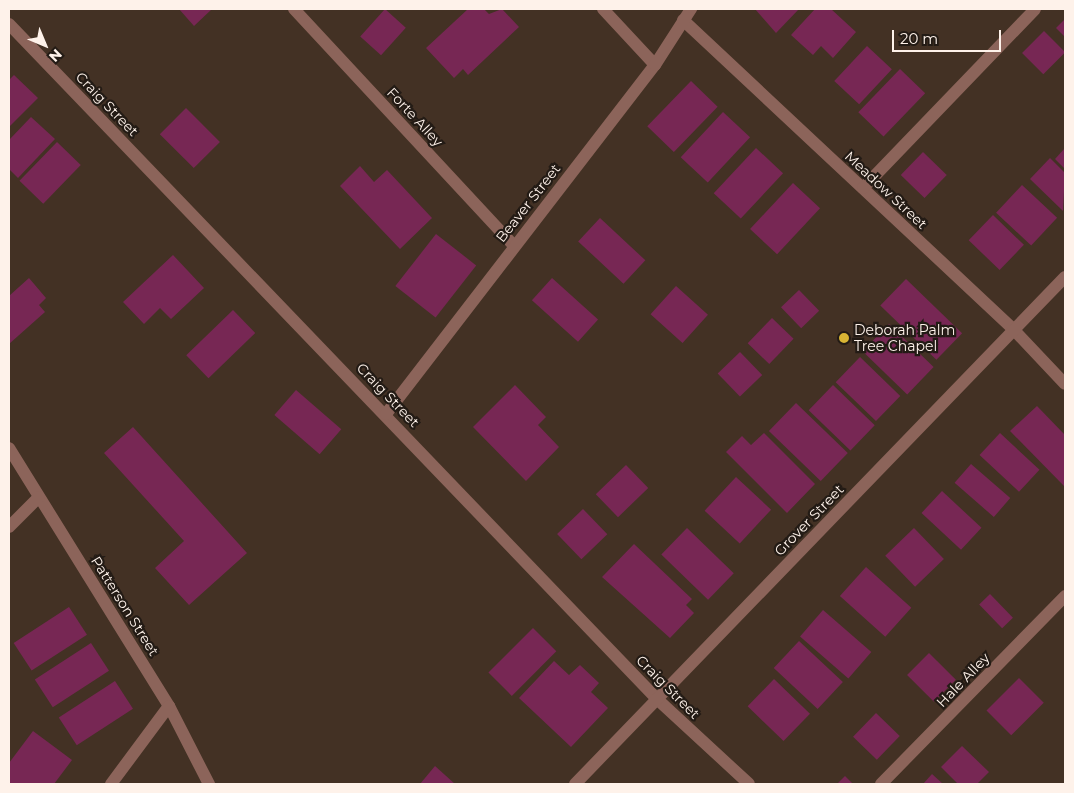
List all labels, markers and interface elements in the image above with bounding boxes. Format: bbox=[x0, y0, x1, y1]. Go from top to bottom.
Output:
north arrow bbox=[20, 20, 70, 70]
scale bar bbox=[894, 20, 1003, 52]
text: 20 m bbox=[900, 29, 938, 48]
text: N bbox=[45, 45, 66, 66]
street label: Craig Street bbox=[72, 68, 142, 140]
street label: Forte Alley bbox=[384, 84, 446, 150]
street label: Meadow Street bbox=[841, 148, 931, 232]
street label: Beaver Street bbox=[492, 161, 564, 245]
place label: Deborah Palm Tree Chapel bbox=[854, 322, 955, 354]
marker: Deborah Palm Tree Chapel bbox=[838, 332, 850, 344]
street label: Craig Street bbox=[353, 359, 423, 431]
street label: Grover Street bbox=[771, 481, 847, 559]
street label: Patterson Street bbox=[88, 553, 162, 659]
street label: Hale Alley bbox=[933, 649, 993, 711]
street label: Craig Street bbox=[633, 652, 703, 722]

